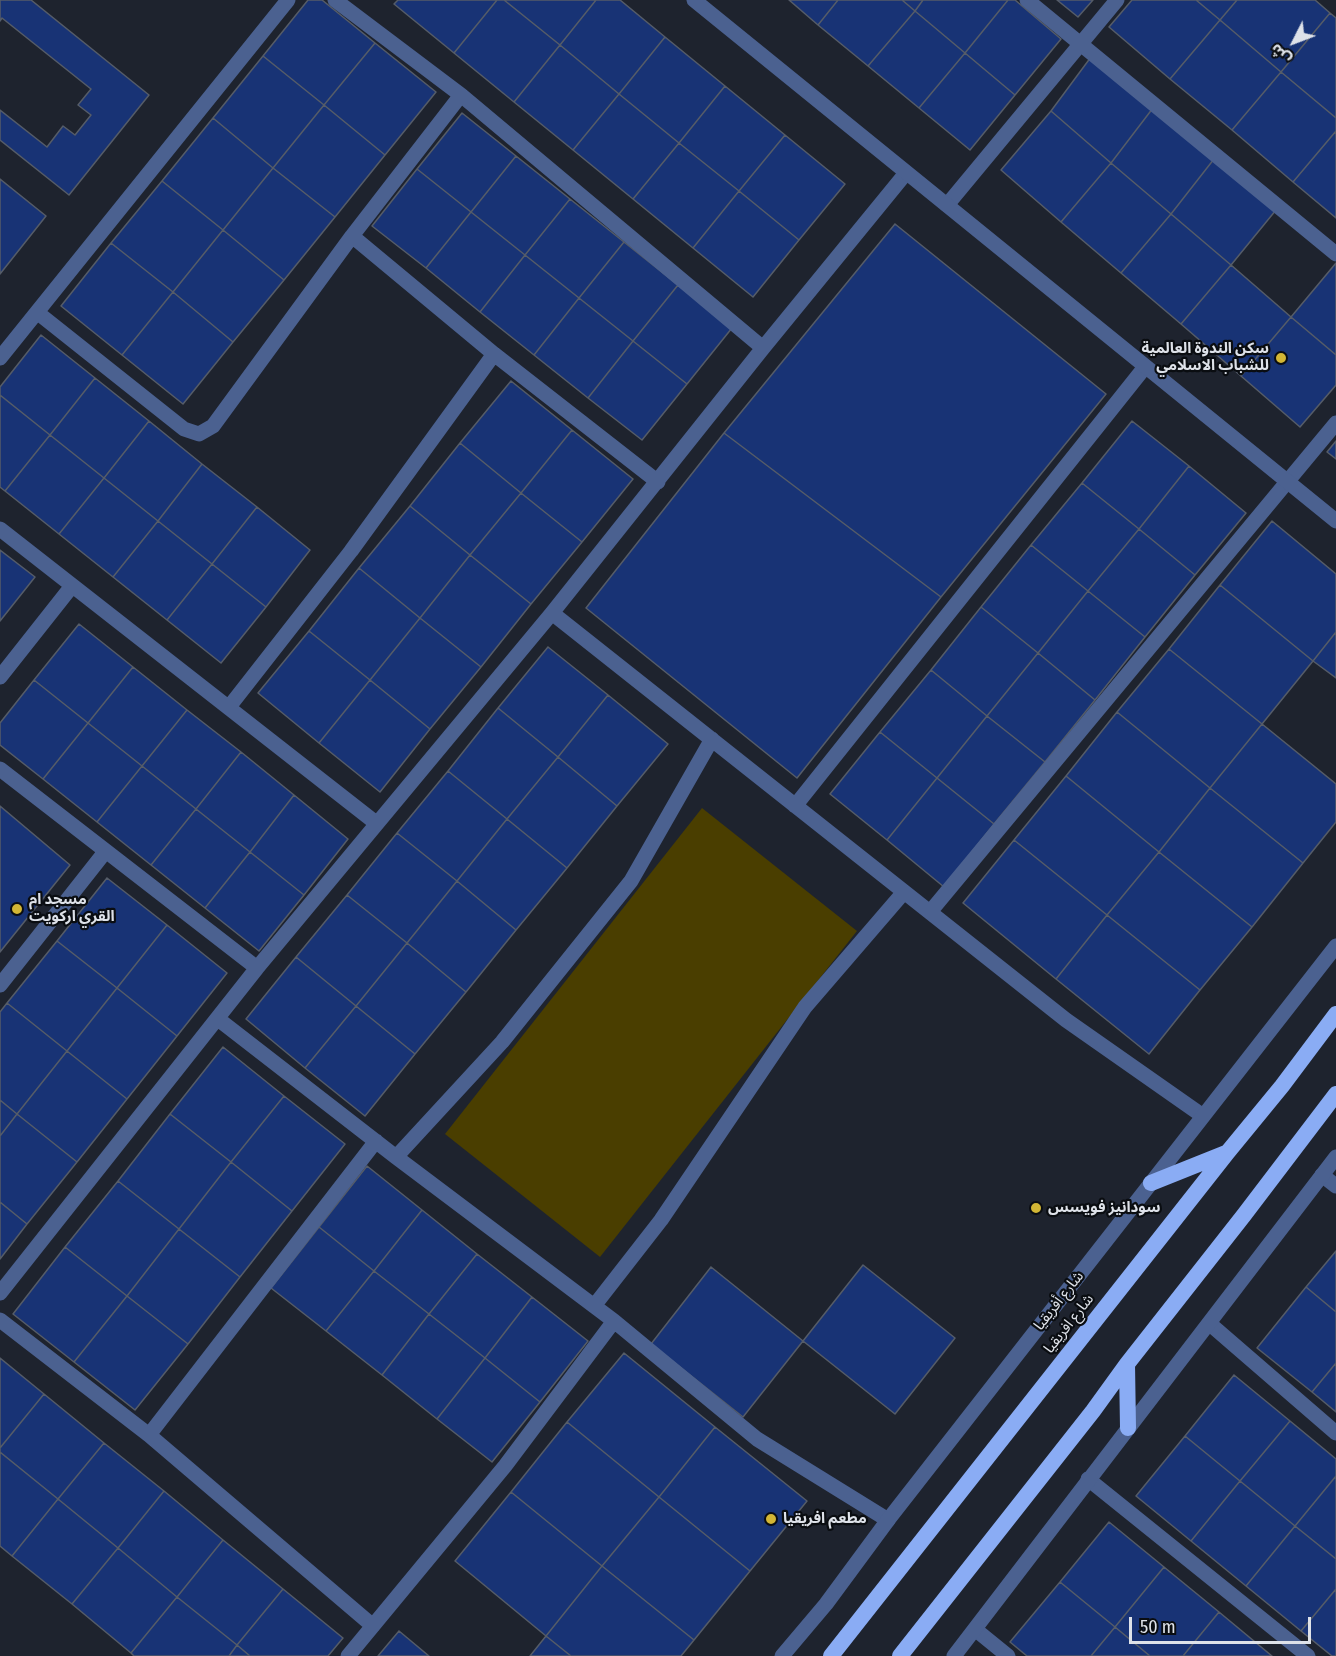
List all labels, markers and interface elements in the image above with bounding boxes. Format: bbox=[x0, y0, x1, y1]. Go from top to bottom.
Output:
north arrow bbox=[1264, 12, 1324, 72]
text: ش bbox=[1266, 40, 1295, 69]
place label: سكن الندوة العالمية للشباب الاسلامي bbox=[1142, 340, 1269, 375]
marker: سكن الندوة العالمية للشباب الاسلامي bbox=[1274, 351, 1288, 365]
place label: مسجد ام القري اركويت bbox=[29, 891, 114, 926]
marker: مسجد ام القري اركويت bbox=[10, 902, 24, 916]
place label: سودانيز فويسس bbox=[1048, 1199, 1160, 1217]
marker: سودانيز فويسس bbox=[1029, 1201, 1043, 1215]
street label: شارع أفريقيا bbox=[1030, 1268, 1088, 1334]
street label: شارع افريقيا bbox=[1040, 1291, 1098, 1357]
place label: مطعم افريقيا bbox=[783, 1510, 867, 1528]
marker: مطعم افريقيا bbox=[764, 1512, 778, 1526]
scale bar bbox=[1132, 1605, 1314, 1643]
text: 50 m bbox=[1140, 1616, 1176, 1638]

